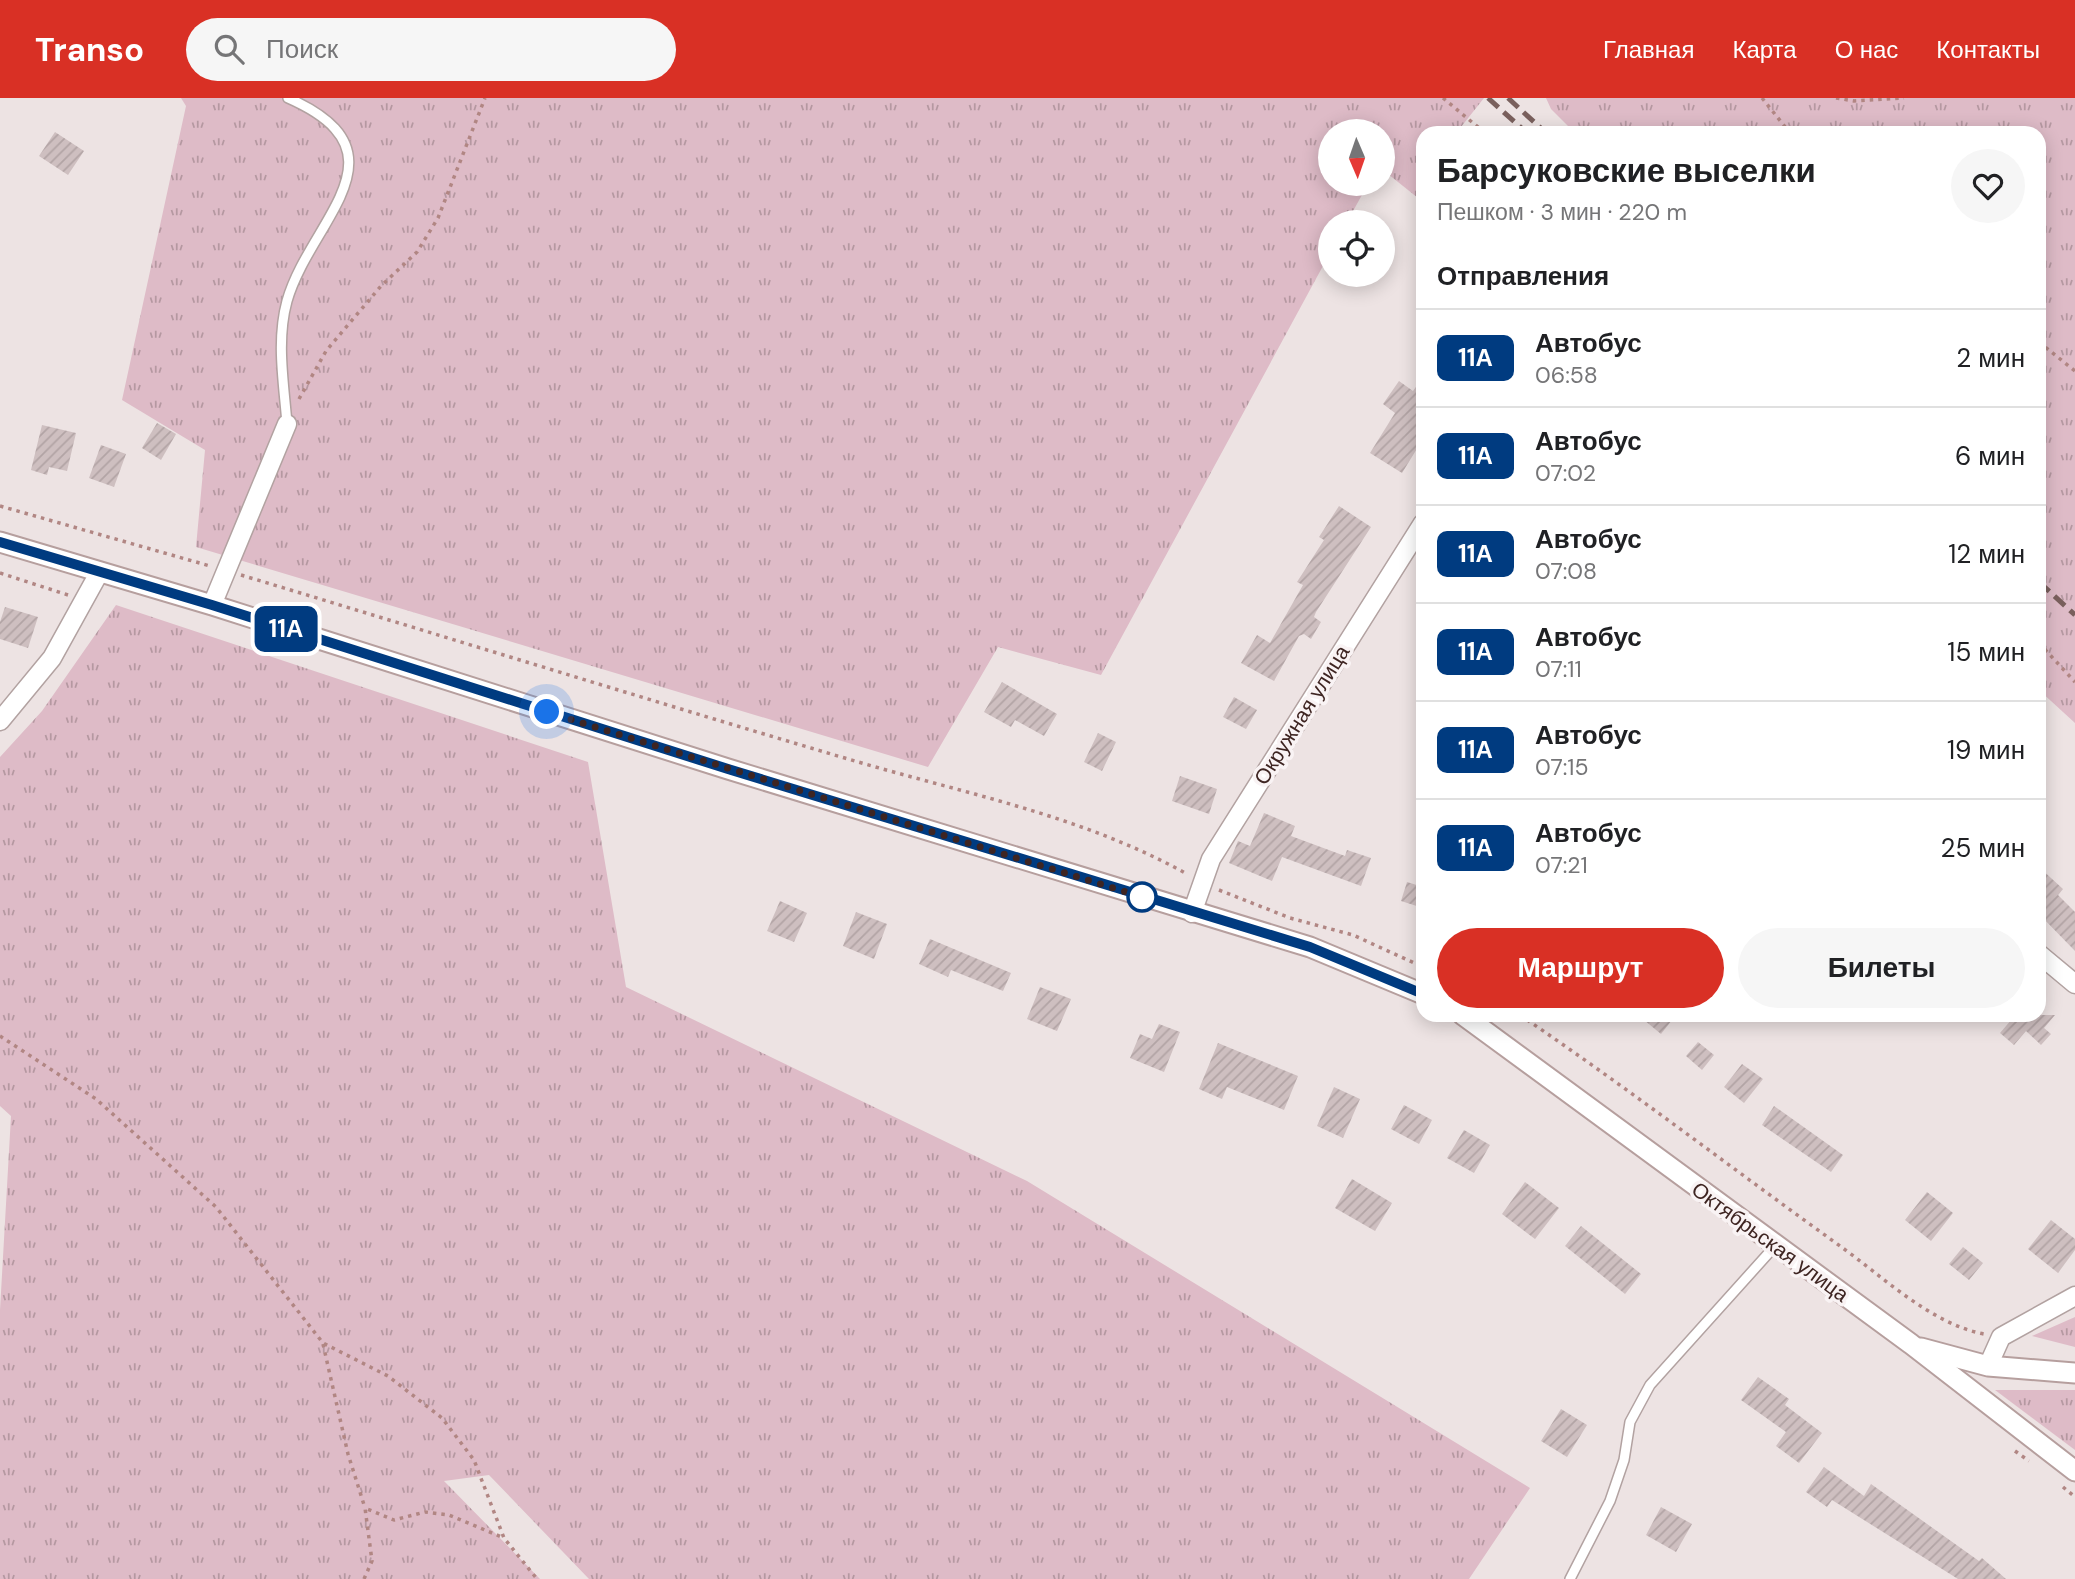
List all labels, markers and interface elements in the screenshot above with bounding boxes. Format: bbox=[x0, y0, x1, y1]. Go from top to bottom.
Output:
search box bbox=[186, 18, 676, 81]
text: Transo bbox=[35, 28, 144, 71]
icon: search bbox=[210, 30, 248, 68]
text: Поиск bbox=[266, 32, 338, 66]
text: Главная bbox=[1603, 34, 1694, 65]
text: Карта bbox=[1732, 34, 1797, 65]
text: О нас bbox=[1835, 34, 1898, 65]
text: Контакты bbox=[1936, 34, 2040, 65]
north arrow bbox=[1318, 119, 1395, 196]
map controls bbox=[1318, 119, 1395, 287]
text: Барсуковские выселки bbox=[1437, 149, 1816, 192]
button: heart bbox=[1951, 149, 2025, 223]
text: Пешком · 3 мин · 220 m bbox=[1437, 197, 1687, 227]
button: locate bbox=[1318, 210, 1395, 287]
text: Отправления bbox=[1437, 259, 1609, 293]
text: Автобус bbox=[1535, 326, 1642, 360]
text: 2 мин bbox=[1956, 341, 2025, 375]
text: 11А bbox=[1458, 342, 1493, 373]
text: 06:58 bbox=[1535, 360, 1598, 390]
text: Автобус bbox=[1535, 424, 1642, 458]
text: 6 мин bbox=[1955, 439, 2025, 473]
text: 11А bbox=[1458, 440, 1493, 471]
text: 07:02 bbox=[1535, 458, 1596, 488]
text: Автобус bbox=[1535, 522, 1642, 556]
text: 12 мин bbox=[1948, 537, 2025, 571]
text: 11А bbox=[1458, 538, 1493, 569]
text: 07:08 bbox=[1535, 556, 1597, 586]
line badge: 11А bbox=[246, 606, 326, 652]
text: 11А bbox=[269, 613, 303, 644]
text: Автобус bbox=[1535, 620, 1642, 654]
text: 15 мин bbox=[1947, 635, 2025, 669]
text: 11А bbox=[1458, 636, 1493, 667]
street label: Окружная улица bbox=[1248, 640, 1356, 790]
text: 07:11 bbox=[1535, 654, 1582, 684]
your location bbox=[529, 694, 564, 729]
text: Автобус bbox=[1535, 718, 1642, 752]
text: 19 мин bbox=[1947, 733, 2025, 767]
text: 11А bbox=[1458, 734, 1493, 765]
text: 07:15 bbox=[1535, 752, 1589, 782]
text: Автобус bbox=[1535, 816, 1642, 850]
text: 25 мин bbox=[1940, 831, 2025, 865]
text: 11А bbox=[1458, 832, 1493, 863]
text: 07:21 bbox=[1535, 850, 1588, 880]
unlabelled marker bbox=[1127, 882, 1157, 912]
button: Маршрут bbox=[1437, 928, 1724, 1008]
button: Билеты bbox=[1738, 928, 2025, 1008]
street label: Октябрьская улица bbox=[1686, 1175, 1854, 1309]

